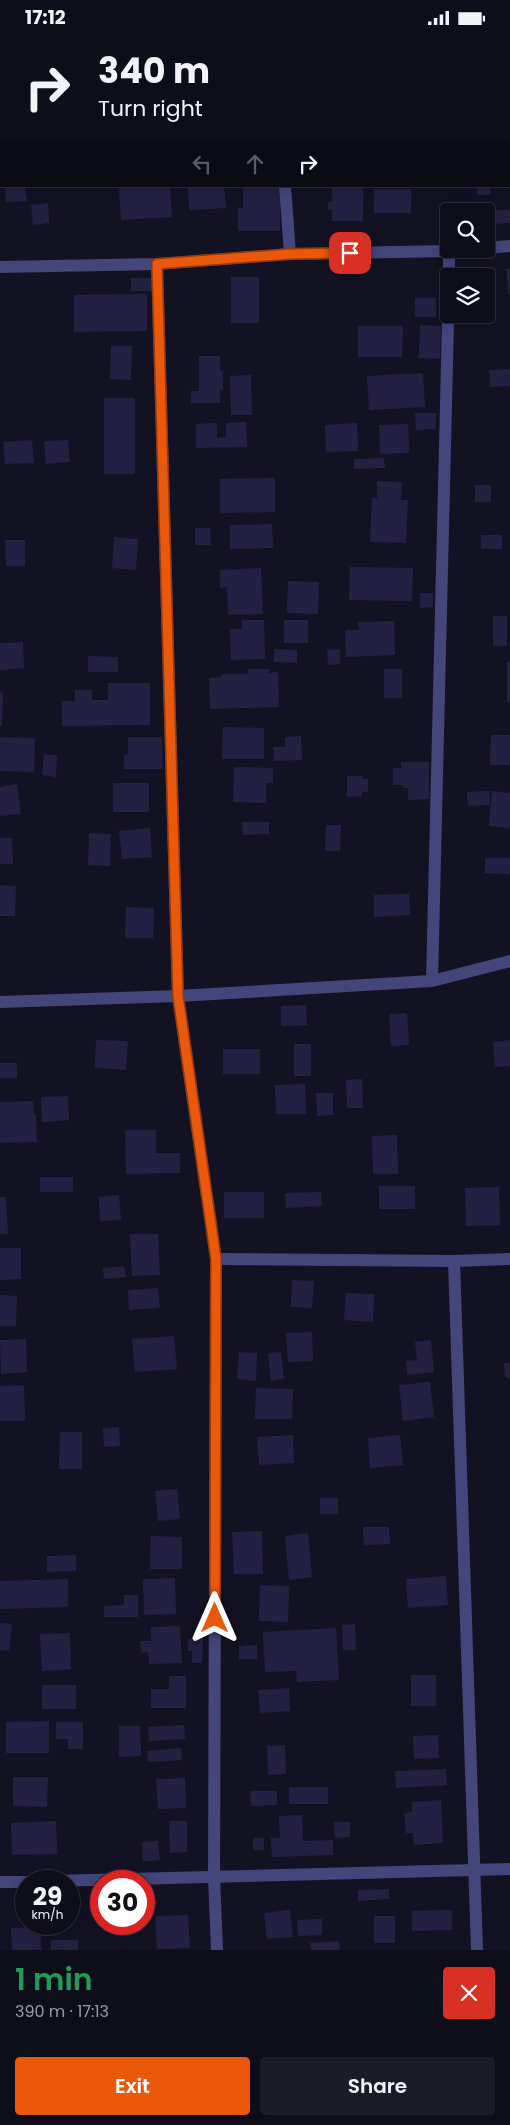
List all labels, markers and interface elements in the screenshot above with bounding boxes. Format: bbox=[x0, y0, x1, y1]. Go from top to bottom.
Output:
text: 17:12 bbox=[25, 4, 66, 31]
text: 340 m bbox=[98, 46, 210, 95]
icon: right bbox=[15, 55, 80, 120]
text: Turn right bbox=[98, 93, 203, 124]
icon: left bbox=[188, 150, 216, 178]
icon: ahead bbox=[241, 150, 269, 178]
icon: right bbox=[294, 150, 322, 178]
map controls bbox=[440, 203, 495, 323]
button: search bbox=[440, 203, 495, 258]
pin bbox=[329, 232, 371, 274]
icon: arrive bbox=[336, 239, 364, 267]
button: layers bbox=[440, 268, 495, 323]
position arrow bbox=[188, 1591, 240, 1643]
speed limit sign: 30 bbox=[90, 1870, 155, 1935]
text: 29 bbox=[33, 1879, 62, 1914]
text: km/h bbox=[32, 1906, 63, 1923]
text: 1 min bbox=[15, 1958, 93, 2001]
button: close bbox=[443, 1967, 495, 2019]
text: 390 m · 17:13 bbox=[15, 2000, 109, 2023]
button: Exit bbox=[15, 2057, 250, 2115]
button: Share bbox=[260, 2057, 495, 2115]

